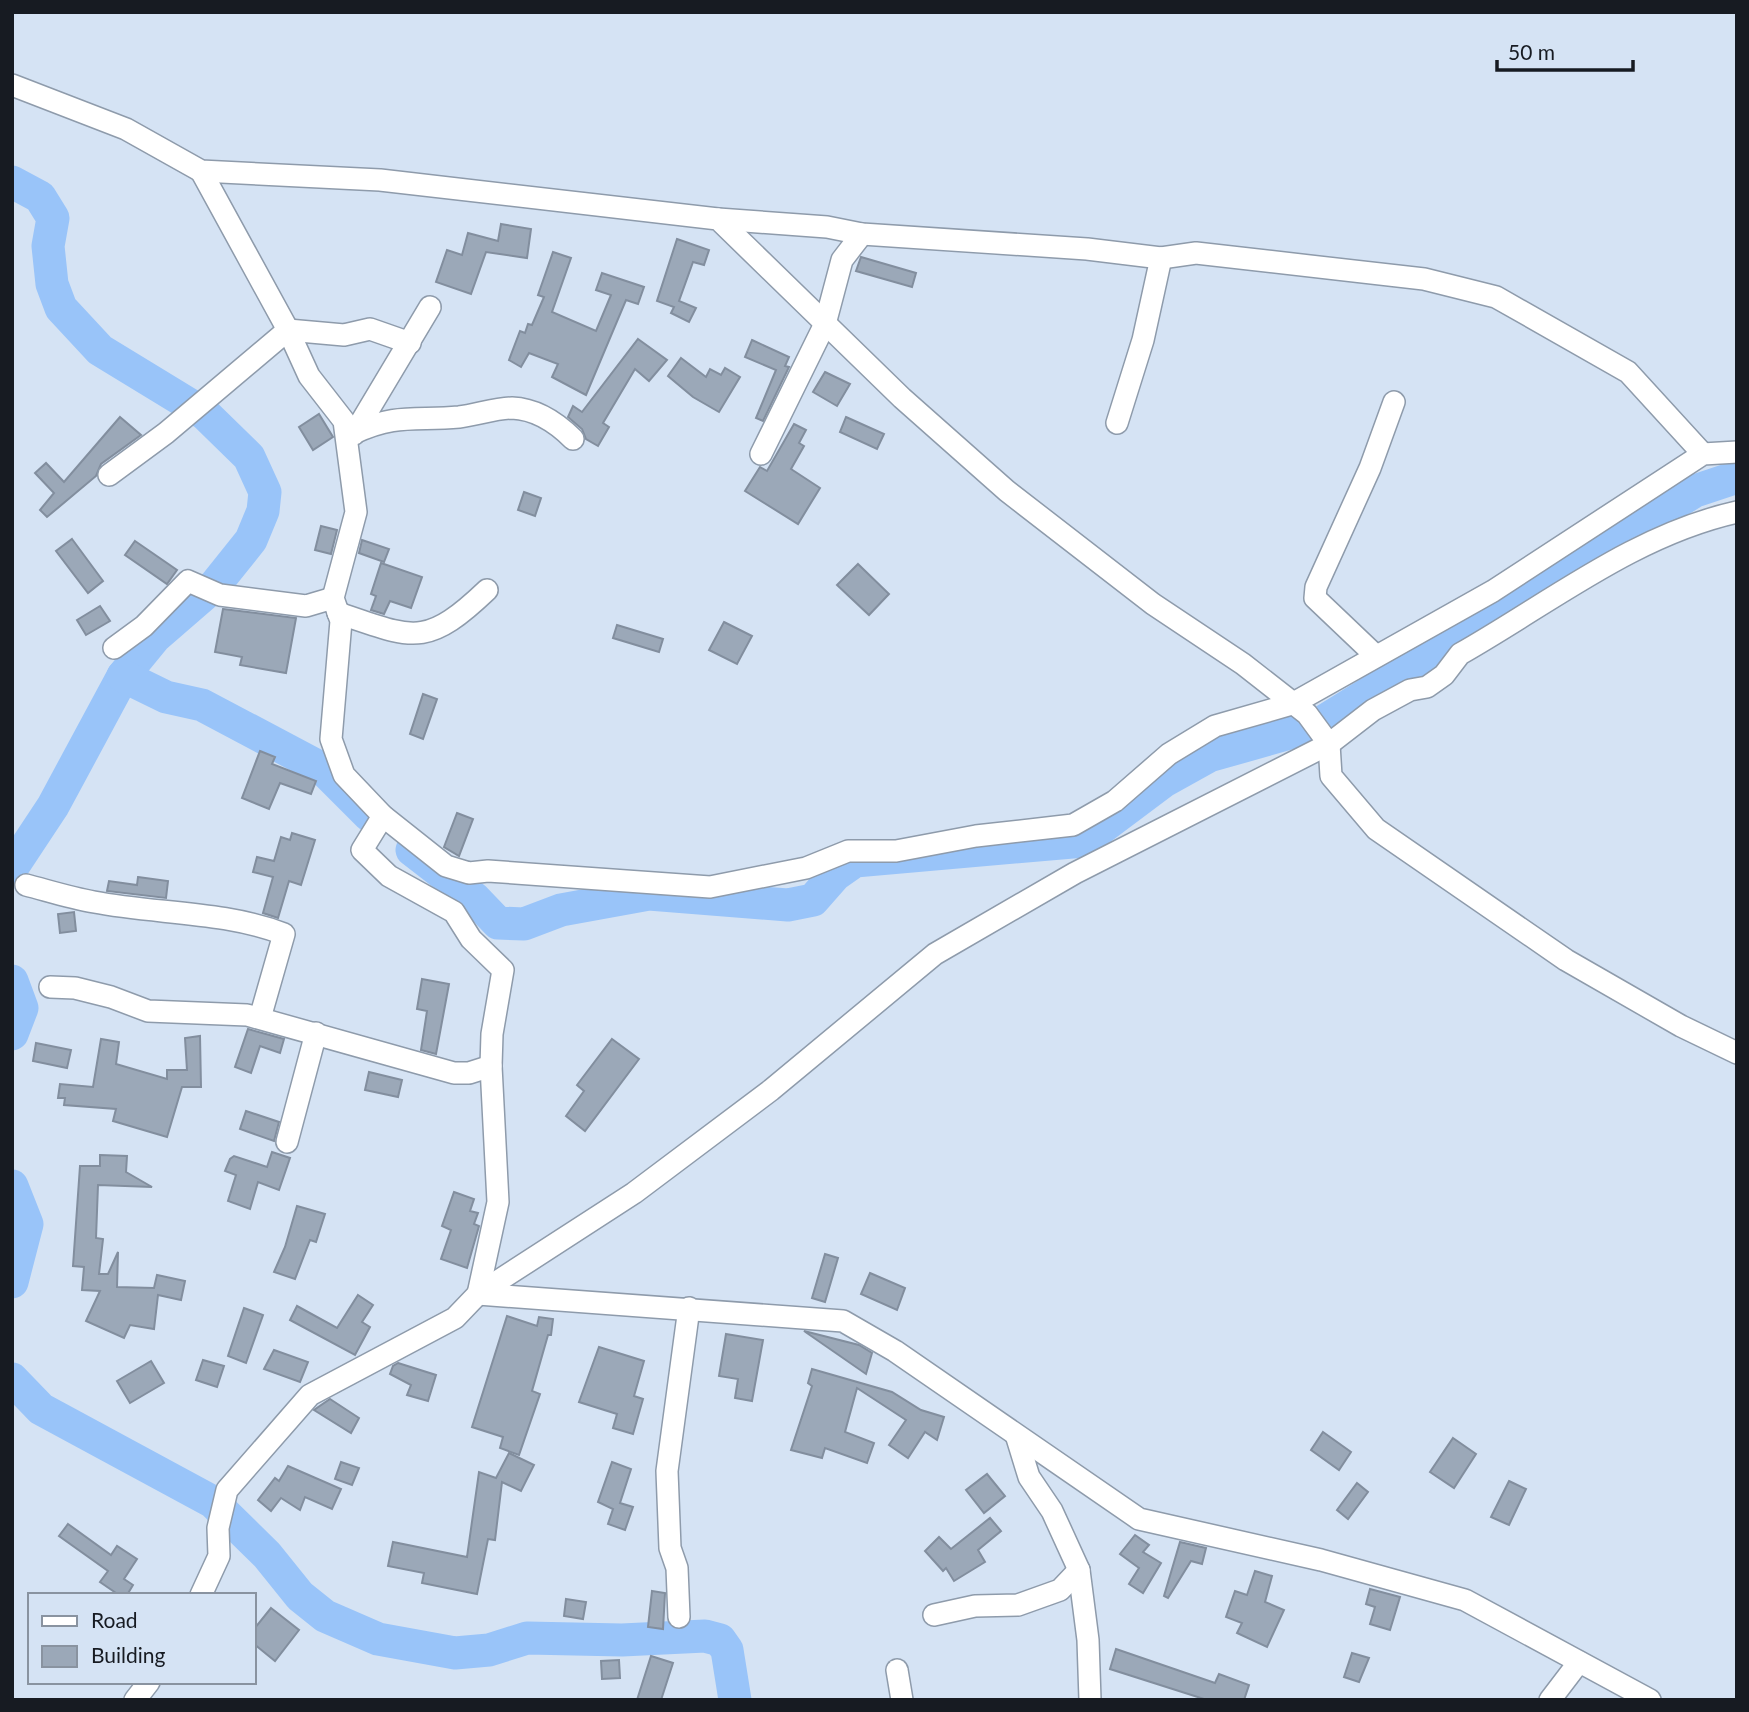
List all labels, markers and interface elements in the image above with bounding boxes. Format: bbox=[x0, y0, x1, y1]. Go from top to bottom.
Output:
scale bar bbox=[1497, 28, 1634, 72]
text: 50 m bbox=[1508, 39, 1555, 64]
legend bbox=[28, 1593, 256, 1684]
text: Road bbox=[91, 1607, 138, 1632]
text: Building bbox=[91, 1642, 166, 1667]

